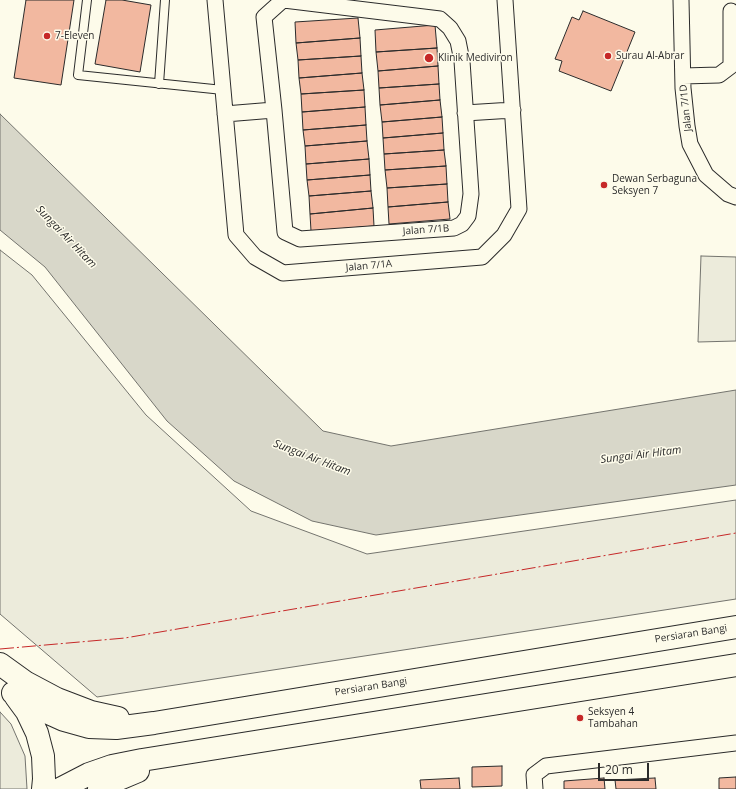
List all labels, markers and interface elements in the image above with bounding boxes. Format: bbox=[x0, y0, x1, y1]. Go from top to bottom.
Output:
place label: 7-Eleven bbox=[55, 30, 94, 42]
marker: 7-Eleven bbox=[42, 31, 52, 41]
place label: Surau Al-Abrar bbox=[616, 50, 684, 62]
marker: Surau Al-Abrar bbox=[603, 51, 613, 61]
marker: Klinik Mediviron bbox=[423, 52, 435, 64]
place label: Klinik Mediviron bbox=[438, 52, 513, 64]
street label: Jalan 7/1D bbox=[678, 84, 694, 132]
place label: Dewan Serbaguna Seksyen 7 bbox=[612, 173, 697, 196]
marker: Dewan Serbaguna Seksyen 7 bbox=[599, 180, 609, 190]
water label: Sungai Air Hitam bbox=[33, 203, 99, 271]
street label: Jalan 7/1B bbox=[402, 222, 450, 238]
street label: Jalan 7/1A bbox=[345, 258, 393, 274]
water label: Sungai Air Hitam bbox=[272, 437, 352, 479]
water label: Sungai Air Hitam bbox=[600, 443, 682, 467]
street label: Persiaran Bangi bbox=[654, 622, 728, 646]
street label: Persiaran Bangi bbox=[334, 675, 408, 699]
place label: Seksyen 4 Tambahan bbox=[588, 706, 638, 730]
marker: Seksyen 4 Tambahan bbox=[575, 713, 585, 723]
scale bar bbox=[600, 755, 651, 781]
text: 20 m bbox=[605, 761, 633, 778]

